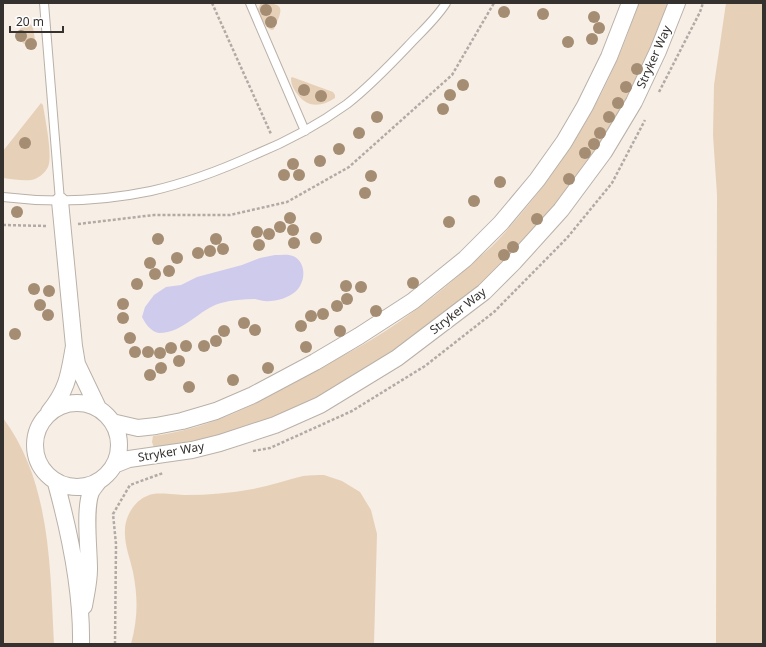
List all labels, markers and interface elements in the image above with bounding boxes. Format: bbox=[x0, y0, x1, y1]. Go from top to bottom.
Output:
scale bar bbox=[10, 8, 63, 34]
text: 20 m bbox=[16, 13, 44, 30]
street label: Stryker Way bbox=[632, 22, 675, 91]
street label: Stryker Way bbox=[426, 283, 490, 338]
street label: Stryker Way bbox=[136, 437, 206, 466]

